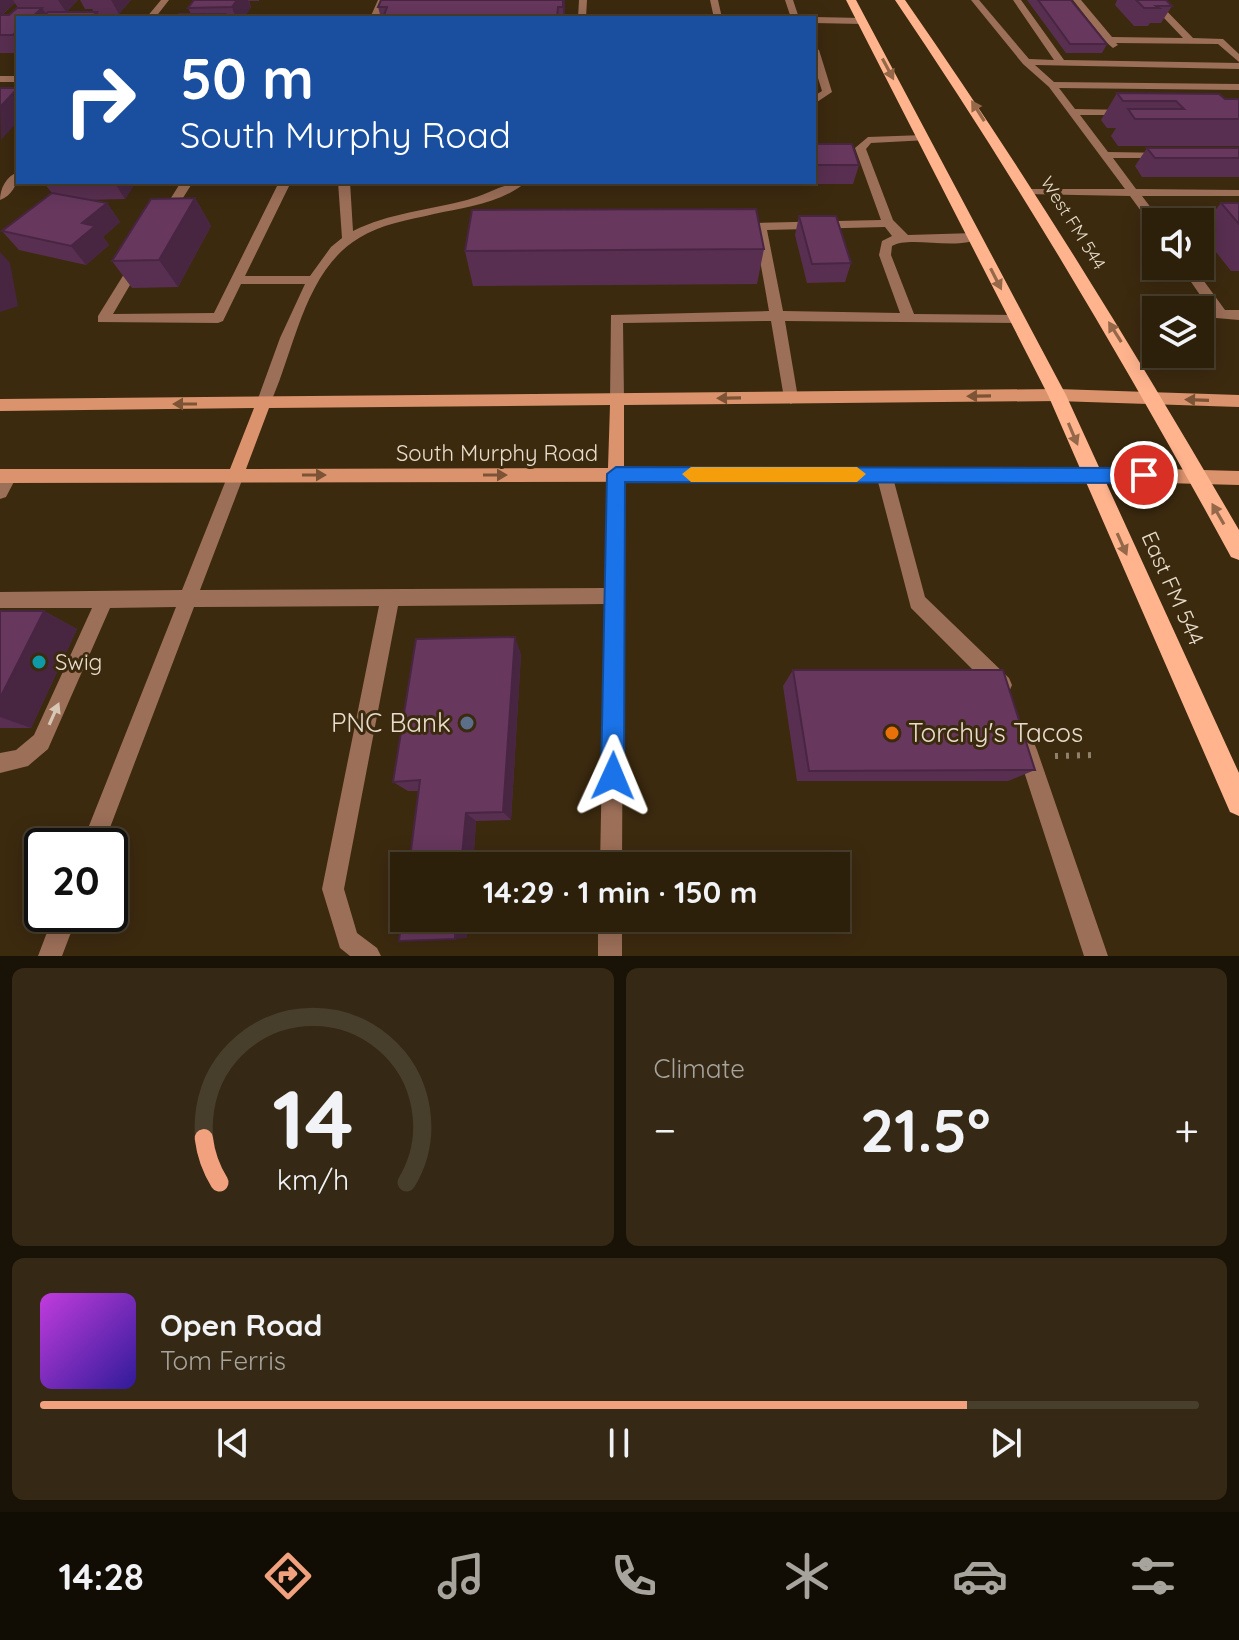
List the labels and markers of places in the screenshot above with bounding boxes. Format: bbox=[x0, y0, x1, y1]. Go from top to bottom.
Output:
pin bbox=[1110, 441, 1178, 509]
place label: Swig bbox=[55, 648, 102, 676]
marker: Swig bbox=[30, 653, 48, 671]
place label: PNC Bank bbox=[331, 706, 451, 739]
marker: PNC Bank bbox=[458, 714, 476, 732]
place label: Torchy's Tacos bbox=[908, 716, 1083, 749]
marker: Torchy's Tacos bbox=[883, 724, 901, 742]

